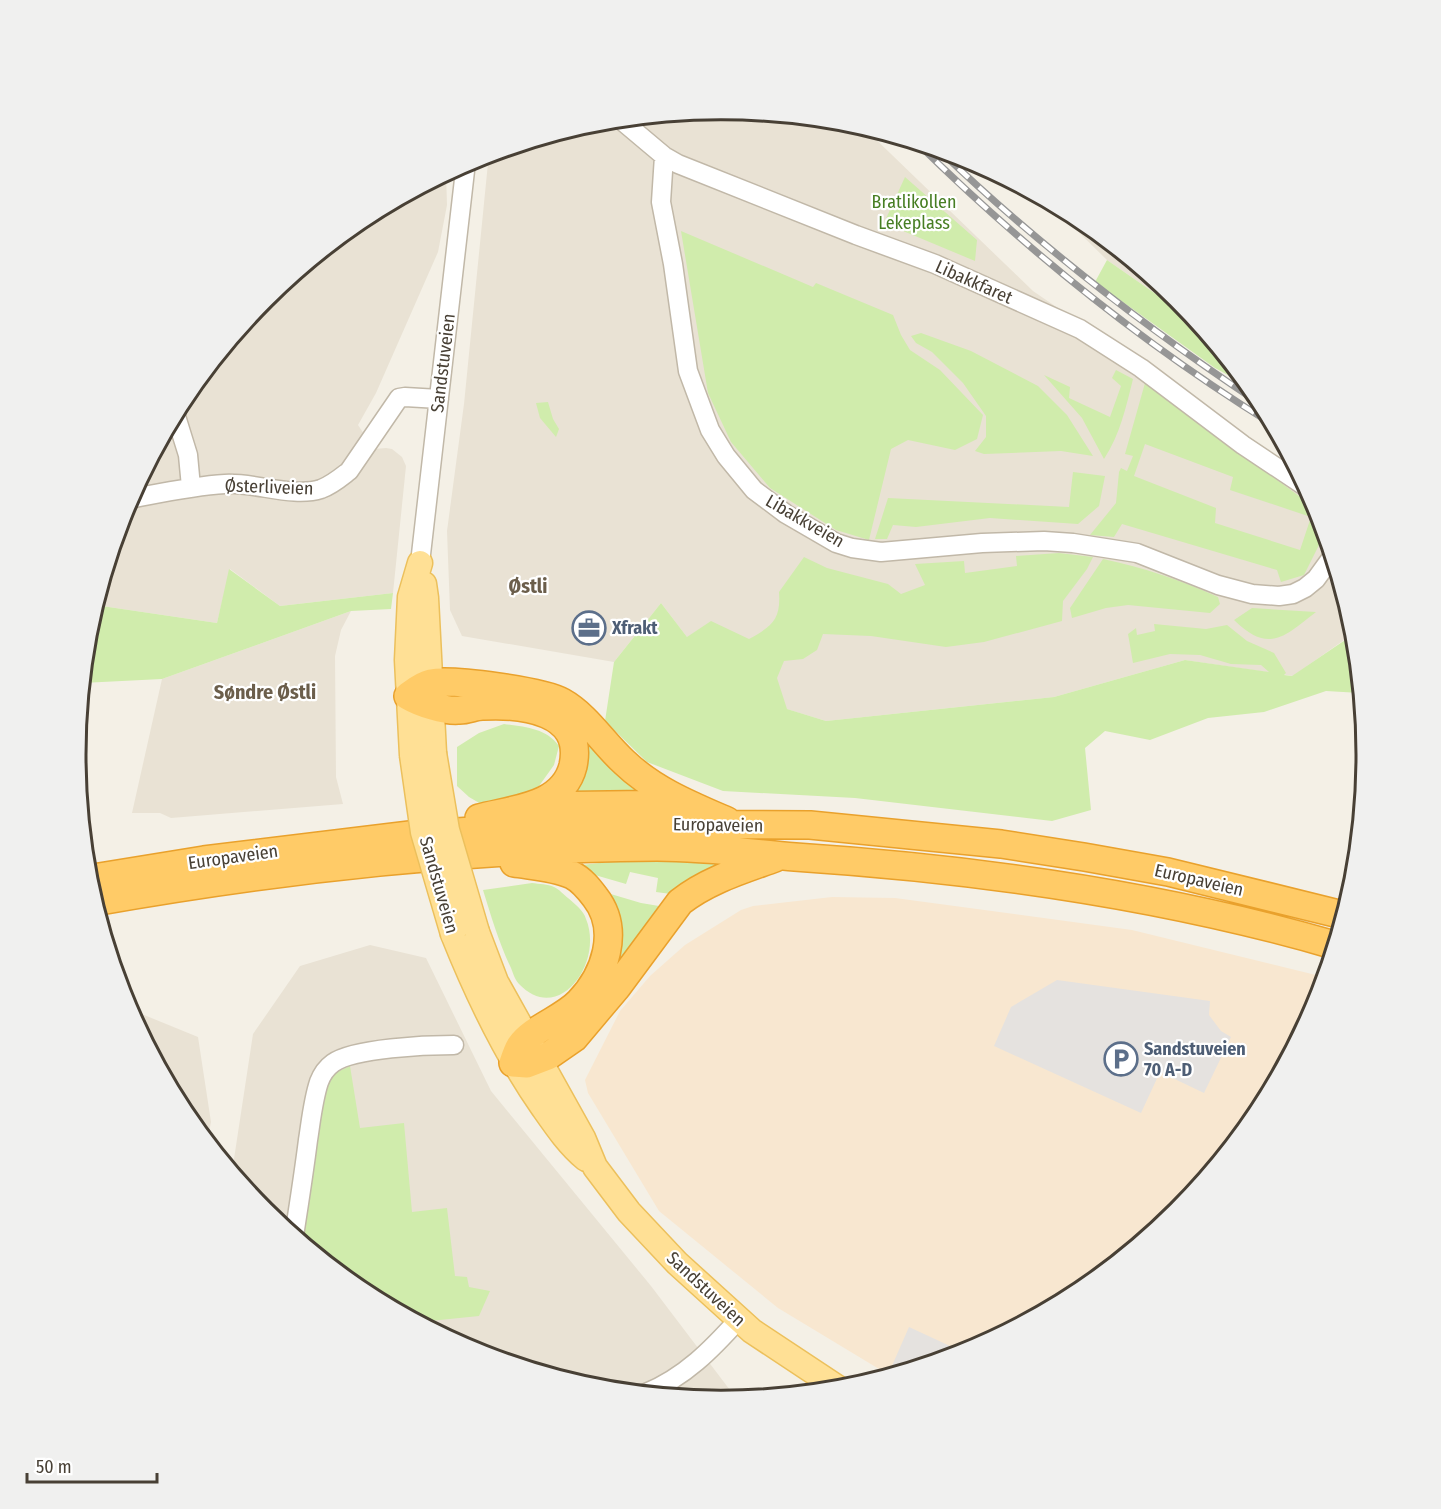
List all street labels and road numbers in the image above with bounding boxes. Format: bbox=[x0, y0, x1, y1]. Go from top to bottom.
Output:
street label: Libakkfaret bbox=[932, 255, 1016, 309]
street label: Sandstuveien bbox=[426, 312, 460, 414]
street label: Østerliveien bbox=[224, 474, 314, 500]
street label: Libakkveien bbox=[762, 490, 848, 552]
street label: Europaveien bbox=[673, 813, 763, 837]
street label: Sandstuveien bbox=[415, 834, 463, 936]
street label: Europaveien bbox=[187, 840, 279, 874]
street label: Europaveien bbox=[1152, 859, 1246, 901]
street label: Sandstuveien bbox=[662, 1247, 750, 1331]

